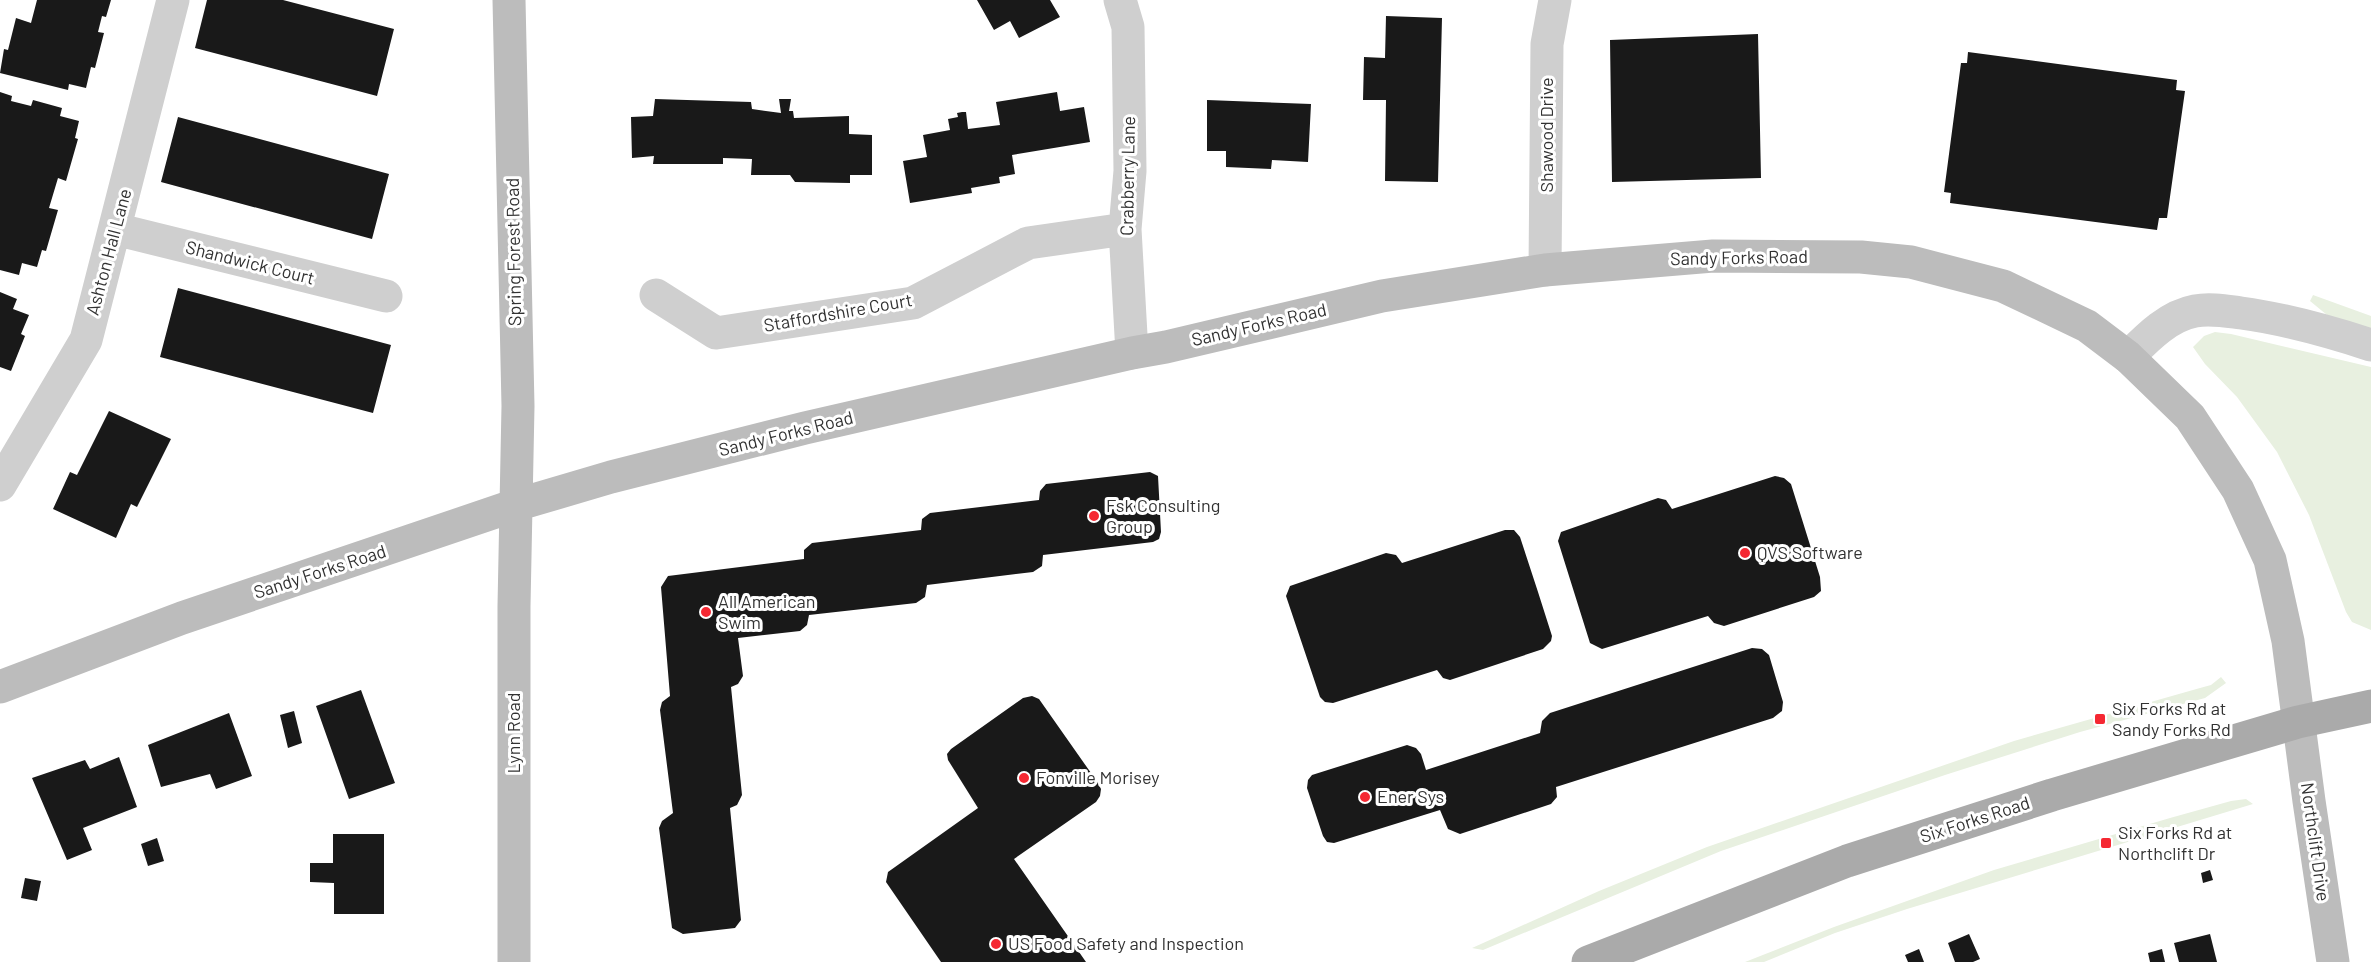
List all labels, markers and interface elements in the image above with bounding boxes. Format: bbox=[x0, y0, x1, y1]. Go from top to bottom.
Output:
street label: Shawood Drive bbox=[1535, 77, 1557, 193]
street label: Crabberry Lane bbox=[1115, 116, 1139, 236]
street label: Spring Forest Road bbox=[501, 178, 525, 326]
street label: Ashton Hall Lane bbox=[81, 186, 135, 317]
street label: Shandwick Court bbox=[183, 235, 317, 289]
street label: Sandy Forks Road bbox=[1670, 245, 1808, 269]
street label: Staffordshire Court bbox=[762, 288, 914, 336]
street label: Sandy Forks Road bbox=[1189, 298, 1328, 350]
street label: Sandy Forks Road bbox=[716, 406, 855, 460]
place label: Fsk Consulting Group bbox=[1106, 494, 1220, 537]
marker: Fsk Consulting Group bbox=[1087, 509, 1101, 523]
street label: Sandy Forks Road bbox=[251, 539, 389, 603]
place label: QVS Software bbox=[1757, 541, 1863, 563]
marker: QVS Software bbox=[1738, 546, 1752, 560]
place label: All American Swim bbox=[718, 590, 816, 633]
marker: All American Swim bbox=[699, 605, 713, 619]
street label: Lynn Road bbox=[502, 692, 524, 774]
place label: Six Forks Rd at Sandy Forks Rd bbox=[2112, 697, 2231, 740]
marker: Six Forks Rd at Sandy Forks Rd bbox=[2093, 712, 2107, 726]
place label: Fonville Morisey bbox=[1036, 766, 1160, 788]
marker: Fonville Morisey bbox=[1017, 771, 1031, 785]
street label: Northclift Drive bbox=[2297, 781, 2335, 903]
place label: Ener Sys bbox=[1377, 785, 1444, 807]
marker: Ener Sys bbox=[1358, 790, 1372, 804]
street label: Six Forks Road bbox=[1917, 791, 2032, 847]
place label: Six Forks Rd at Northclift Dr bbox=[2118, 821, 2232, 864]
marker: Six Forks Rd at Northclift Dr bbox=[2099, 836, 2113, 850]
place label: US Food Safety and Inspection bbox=[1008, 932, 1244, 954]
marker: US Food Safety and Inspection bbox=[989, 937, 1003, 951]

